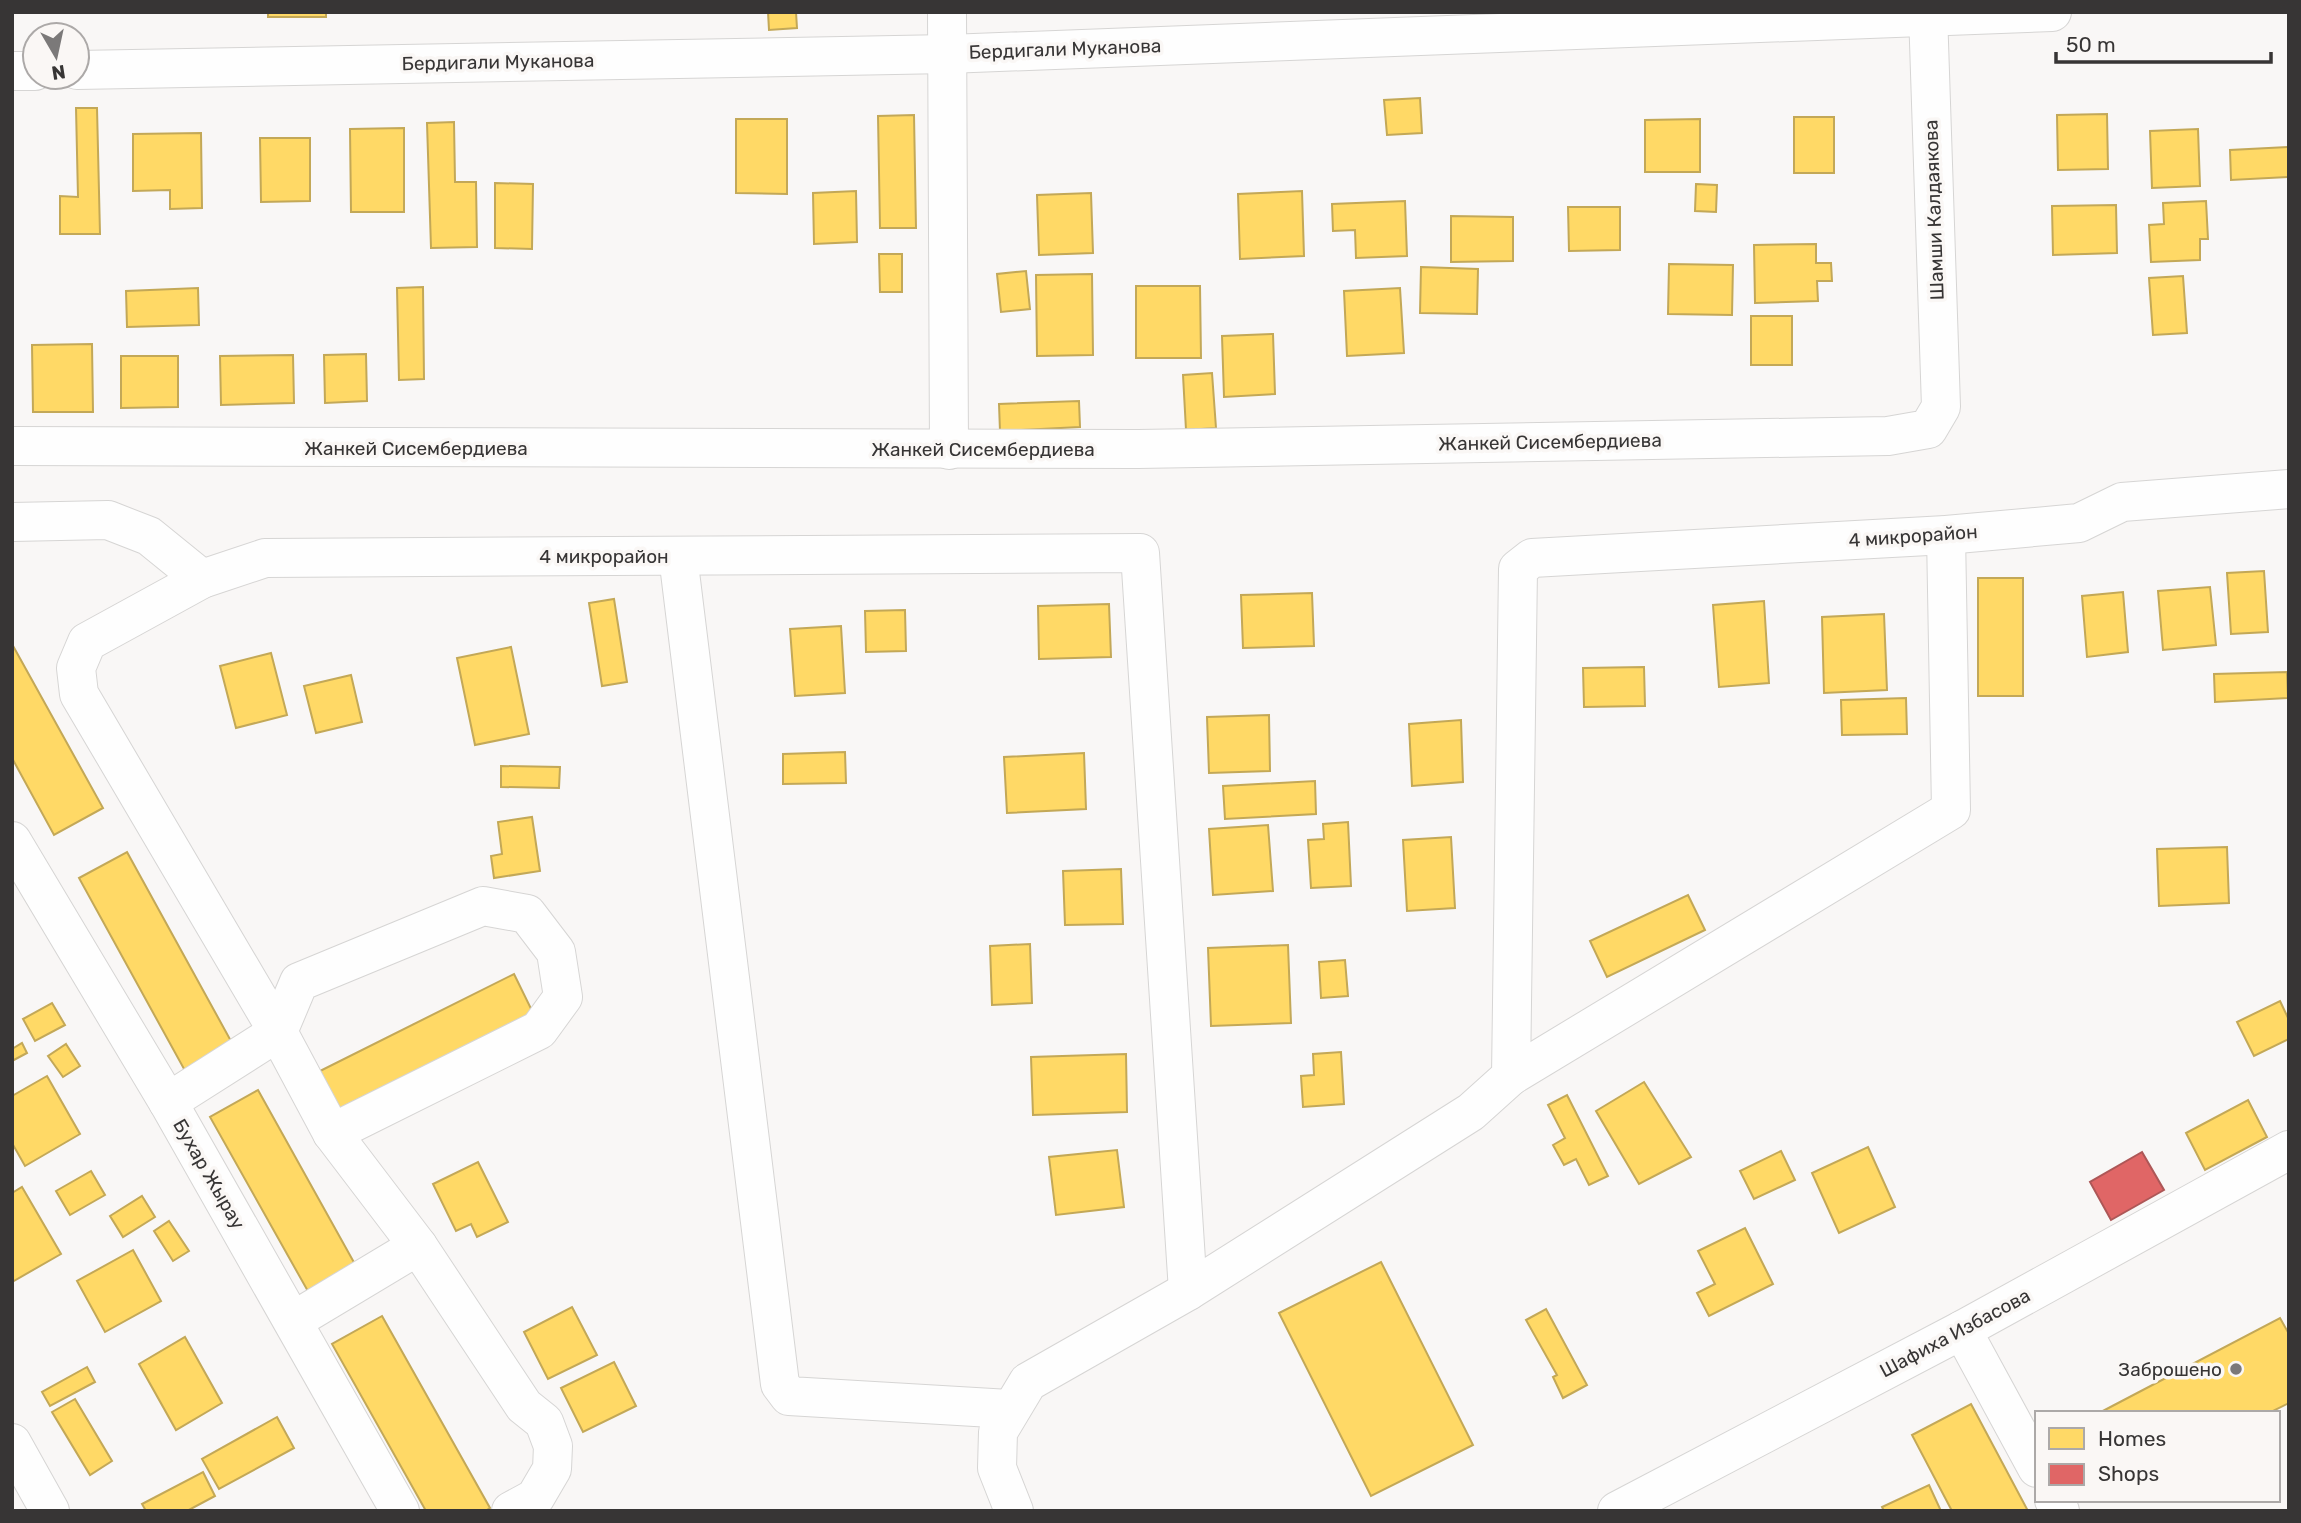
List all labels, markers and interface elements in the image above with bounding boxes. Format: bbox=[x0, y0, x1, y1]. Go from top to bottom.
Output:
north arrow bbox=[21, 21, 91, 91]
scale bar bbox=[2056, 21, 2271, 65]
text: 50 m bbox=[2066, 32, 2116, 57]
street label: Бердигали Муканова bbox=[968, 34, 1162, 64]
street label: Бердигали Муканова bbox=[401, 49, 595, 75]
text: N bbox=[50, 60, 67, 85]
street label: Шамши Калдаякова bbox=[1919, 119, 1949, 301]
street label: Жанкей Сисембердиева bbox=[1438, 429, 1662, 455]
street label: Жанкей Сисембердиева bbox=[304, 437, 528, 460]
street label: Жанкей Сисембердиева bbox=[871, 438, 1095, 461]
street label: 4 микрорайон bbox=[1848, 520, 1978, 552]
street label: 4 микрорайон bbox=[539, 545, 669, 568]
street label: Бухар Жырау bbox=[168, 1115, 250, 1233]
street label: Шафиха Избасова bbox=[1876, 1284, 2034, 1382]
place label: Заброшено bbox=[2118, 1358, 2222, 1381]
marker: Заброшено bbox=[2228, 1361, 2244, 1377]
legend bbox=[2035, 1411, 2280, 1502]
text: Homes bbox=[2098, 1426, 2166, 1451]
text: Shops bbox=[2098, 1461, 2159, 1486]

